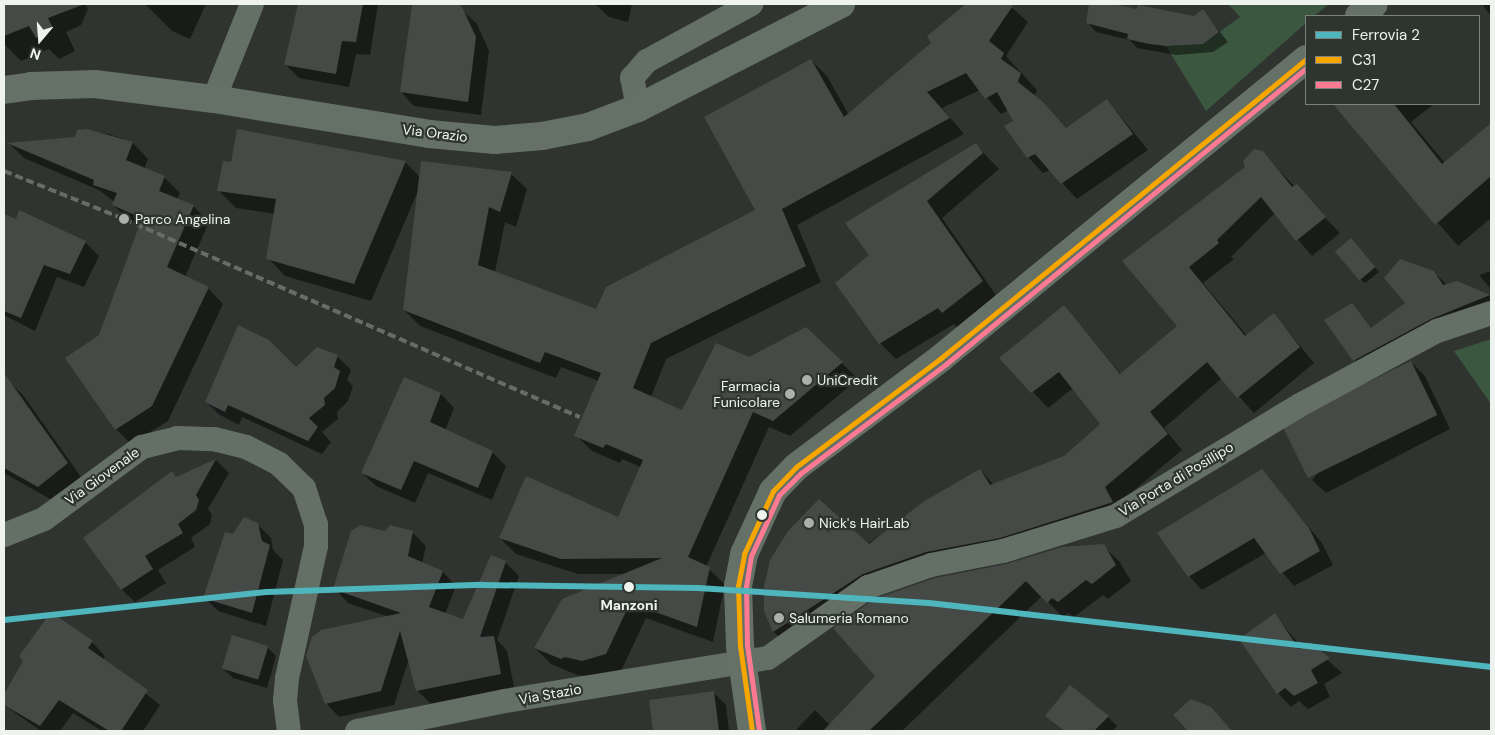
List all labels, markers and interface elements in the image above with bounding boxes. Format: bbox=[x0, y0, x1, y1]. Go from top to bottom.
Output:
north arrow bbox=[15, 15, 65, 65]
legend bbox=[1305, 15, 1480, 105]
text: Ferrovia 2 bbox=[1352, 25, 1420, 45]
text: N bbox=[28, 44, 43, 64]
text: C31 bbox=[1352, 50, 1376, 70]
text: C27 bbox=[1352, 75, 1379, 95]
street label: Via Orazio bbox=[401, 121, 469, 145]
place label: Parco Angelina bbox=[135, 211, 230, 227]
marker: Parco Angelina bbox=[117, 212, 131, 226]
place label: UniCredit bbox=[817, 372, 878, 388]
marker: UniCredit bbox=[801, 374, 813, 386]
place label: Farmacia Funicolare bbox=[713, 378, 780, 411]
marker: Farmacia Funicolare bbox=[784, 388, 796, 400]
street label: Via Porta di Posillipo bbox=[1116, 438, 1236, 520]
street label: Via Giovenale bbox=[62, 443, 142, 509]
unlabelled marker bbox=[757, 510, 767, 520]
place label: Nick's HairLab bbox=[819, 515, 910, 531]
marker: Nick's HairLab bbox=[803, 517, 815, 529]
marker: Manzoni bbox=[621, 579, 637, 595]
place label: Manzoni bbox=[600, 597, 658, 613]
place label: Salumeria Romano bbox=[789, 610, 909, 626]
marker: Salumeria Romano bbox=[773, 612, 785, 624]
street label: Via Stazio bbox=[517, 680, 583, 708]

